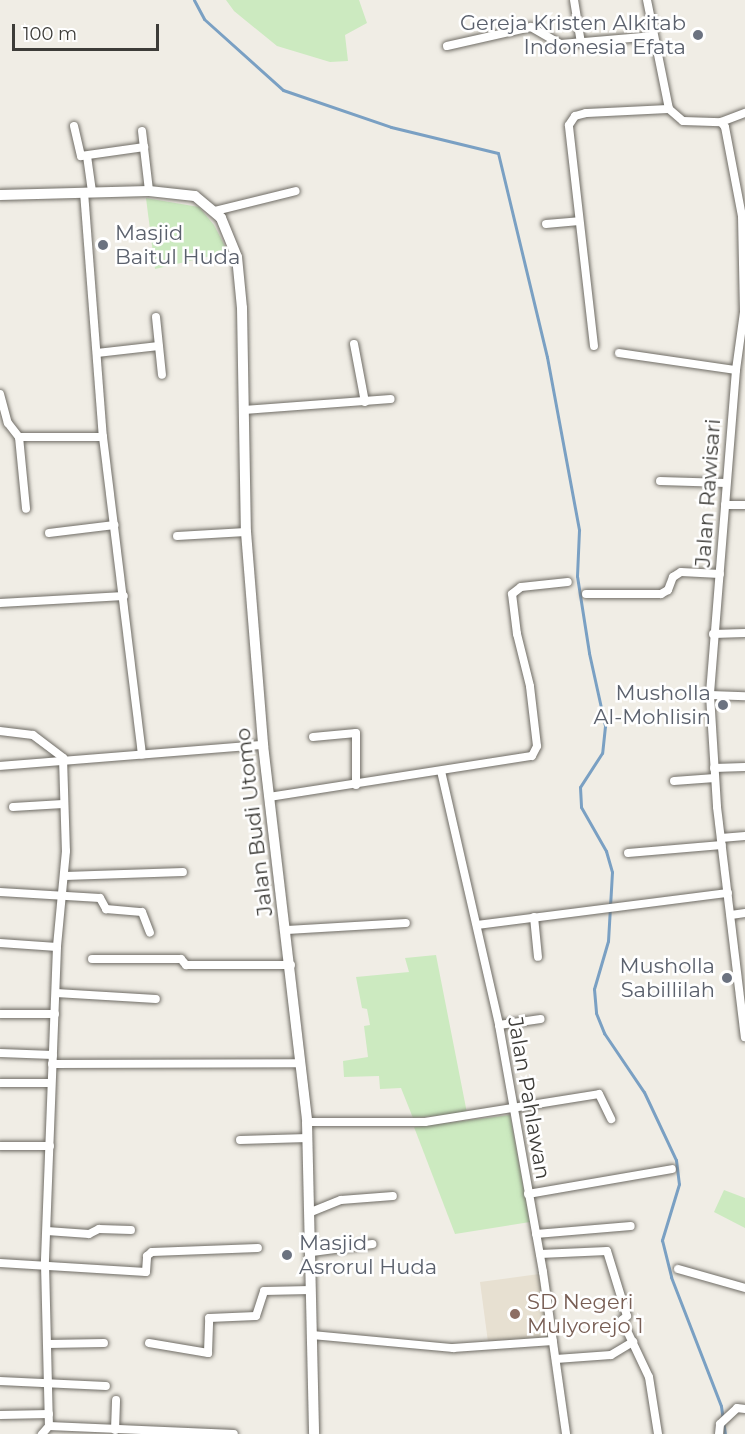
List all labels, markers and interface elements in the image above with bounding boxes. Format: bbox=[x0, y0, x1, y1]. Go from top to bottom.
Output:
place label: Gereja Kristen Alkitab Indonesia Efata bbox=[460, 10, 686, 60]
scale bar bbox=[15, 12, 162, 50]
text: 100 m bbox=[23, 23, 77, 45]
marker: Gereja Kristen Alkitab Indonesia Efata bbox=[691, 28, 705, 42]
place label: Masjid Baitul Huda bbox=[115, 220, 240, 270]
marker: Masjid Baitul Huda bbox=[96, 238, 110, 252]
street label: Jalan Rawisari bbox=[690, 418, 726, 568]
place label: Musholla Al-Mohlisin bbox=[593, 680, 711, 730]
marker: Musholla Al-Mohlisin bbox=[716, 698, 730, 712]
street label: Jalan Budi Utomo bbox=[230, 726, 278, 918]
place label: Musholla Sabillilah bbox=[620, 953, 715, 1003]
marker: Musholla Sabillilah bbox=[720, 971, 734, 985]
street label: Jalan Pahlawan bbox=[502, 1015, 556, 1181]
place label: Masjid Asrorul Huda bbox=[299, 1230, 437, 1280]
marker: Masjid Asrorul Huda bbox=[280, 1248, 294, 1262]
place label: SD Negeri Mulyorejo 1 bbox=[527, 1289, 644, 1339]
marker: SD Negeri Mulyorejo 1 bbox=[508, 1307, 522, 1321]

